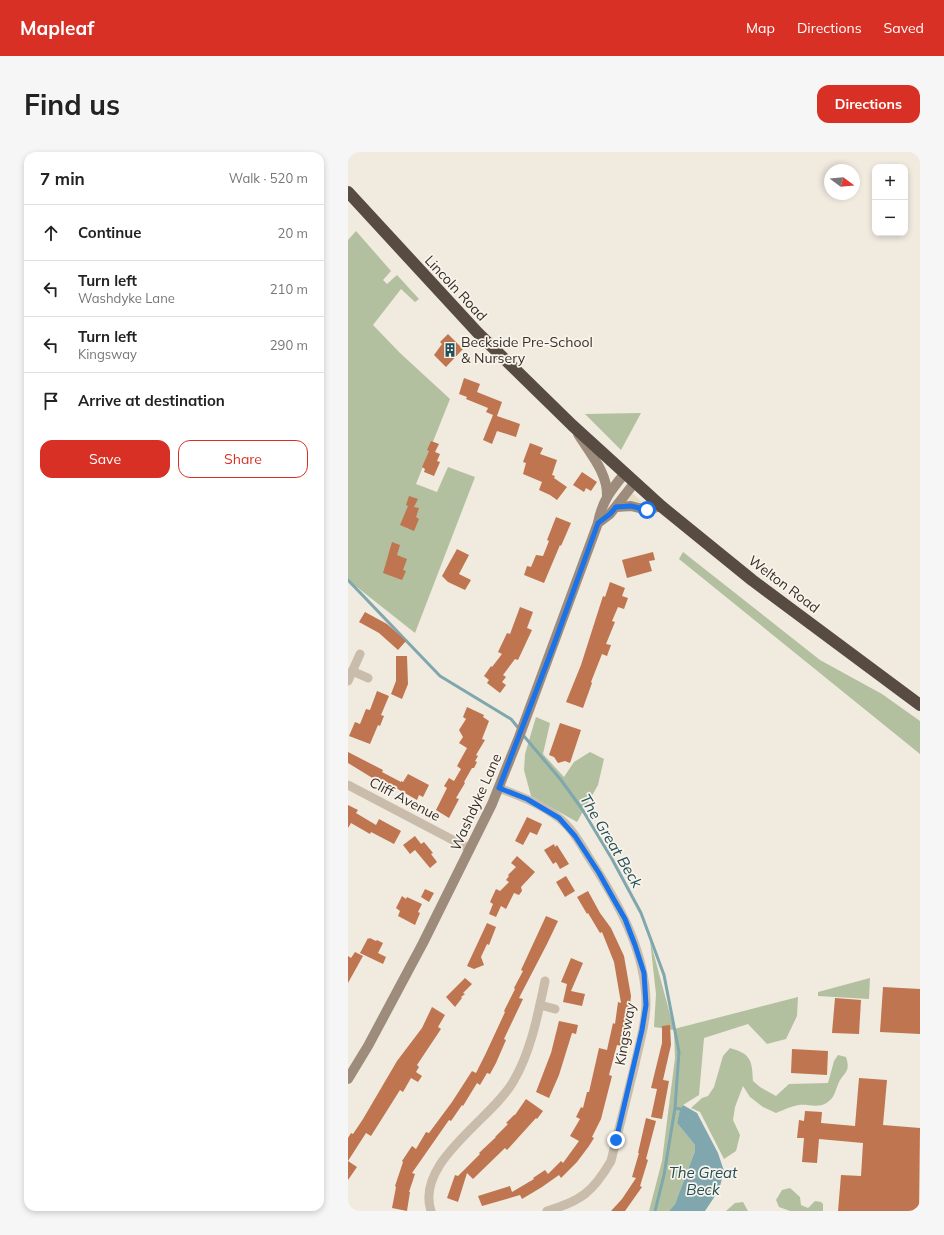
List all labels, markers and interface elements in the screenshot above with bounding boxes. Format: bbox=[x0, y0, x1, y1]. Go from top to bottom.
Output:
text: Mapleaf bbox=[20, 16, 94, 40]
text: Map bbox=[746, 19, 775, 37]
text: Directions bbox=[797, 19, 862, 37]
text: Saved bbox=[884, 19, 924, 37]
button: Directions bbox=[817, 85, 920, 123]
text: Find us bbox=[24, 87, 120, 122]
north arrow bbox=[824, 164, 860, 200]
map controls bbox=[872, 164, 908, 236]
button: + bbox=[872, 164, 908, 200]
text: 7 min bbox=[40, 168, 85, 189]
text: Walk · 520 m bbox=[229, 170, 308, 186]
button: − bbox=[872, 200, 908, 236]
icon: ahead bbox=[40, 222, 62, 244]
text: Continue bbox=[78, 223, 141, 242]
text: 20 m bbox=[278, 225, 308, 241]
street label: Lincoln Road bbox=[421, 251, 491, 325]
text: Turn left bbox=[78, 271, 137, 290]
icon: left bbox=[40, 278, 62, 300]
text: 210 m bbox=[270, 281, 308, 297]
text: Washdyke Lane bbox=[78, 290, 175, 306]
text: Turn left bbox=[78, 327, 137, 346]
place label: Beckside Pre-School & Nursery bbox=[461, 333, 593, 367]
icon: left bbox=[40, 334, 62, 356]
text: 290 m bbox=[270, 337, 308, 353]
building icon: Beckside Pre-School & Nursery bbox=[442, 342, 458, 358]
text: Kingsway bbox=[78, 346, 137, 362]
icon: arrive bbox=[40, 390, 62, 412]
text: Arrive at destination bbox=[78, 391, 225, 410]
button: Save bbox=[40, 440, 170, 478]
button: Share bbox=[178, 440, 308, 478]
route start bbox=[638, 501, 656, 519]
street label: Welton Road bbox=[745, 551, 823, 617]
street label: Washdyke Lane bbox=[447, 751, 505, 853]
street label: Cliff Avenue bbox=[366, 773, 444, 825]
water label: The Great Beck bbox=[576, 790, 648, 892]
street label: Kingsway bbox=[611, 1001, 639, 1067]
route end bbox=[607, 1131, 625, 1149]
water label: The Great Beck bbox=[669, 1163, 738, 1199]

